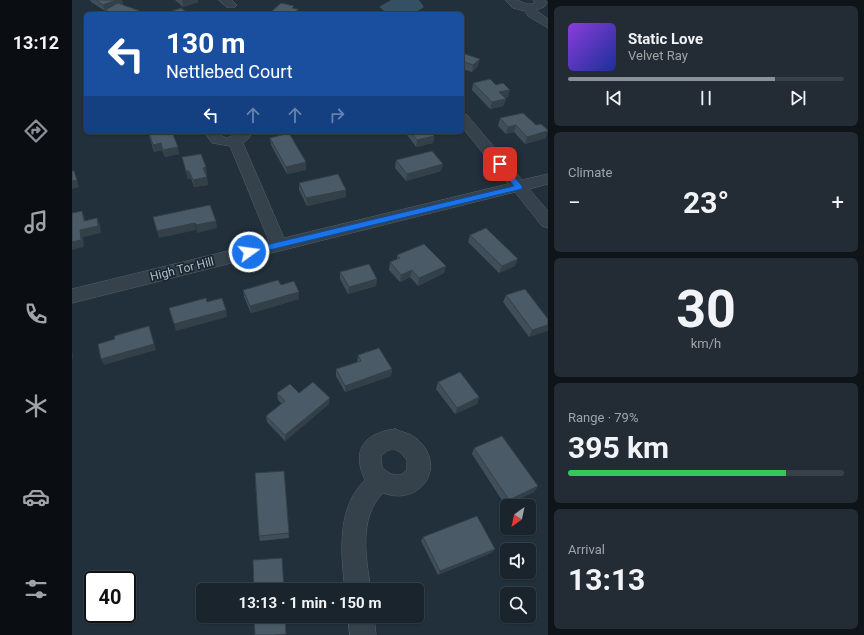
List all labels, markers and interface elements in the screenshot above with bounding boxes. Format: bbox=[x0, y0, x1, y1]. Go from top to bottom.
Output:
text: 130 m bbox=[166, 27, 245, 60]
icon: left bbox=[100, 28, 152, 80]
text: Static Love bbox=[628, 30, 703, 48]
text: 13:12 bbox=[13, 32, 59, 53]
text: Velvet Ray bbox=[628, 48, 688, 63]
text: Nettlebed Court bbox=[166, 61, 293, 82]
icon: previous bbox=[603, 87, 625, 109]
icon: pause bbox=[695, 87, 717, 109]
icon: next bbox=[787, 87, 809, 109]
icon: left bbox=[200, 104, 222, 126]
icon: ahead bbox=[242, 104, 264, 126]
icon: ahead bbox=[284, 104, 306, 126]
icon: right bbox=[326, 104, 348, 126]
icon: directions bbox=[22, 117, 50, 145]
pin bbox=[483, 147, 517, 181]
icon: arrive bbox=[489, 153, 511, 175]
text: Climate bbox=[568, 165, 612, 180]
text: 23° bbox=[683, 185, 729, 220]
text: − bbox=[568, 190, 581, 215]
text: + bbox=[832, 190, 844, 215]
icon: music bbox=[22, 208, 50, 236]
position arrow bbox=[228, 231, 270, 273]
street label: High Tor Hill bbox=[149, 254, 215, 284]
text: 30 bbox=[676, 279, 736, 340]
icon: phone bbox=[22, 300, 50, 328]
text: km/h bbox=[691, 336, 721, 351]
icon: climate bbox=[22, 392, 50, 420]
text: Range · 79% bbox=[568, 410, 638, 425]
text: 395 km bbox=[568, 430, 669, 465]
icon: car bbox=[22, 483, 50, 511]
north arrow bbox=[500, 499, 536, 535]
map controls bbox=[500, 499, 536, 623]
text: Arrival bbox=[568, 542, 605, 557]
button: sound bbox=[500, 543, 536, 579]
text: 13:13 bbox=[568, 562, 645, 597]
speed limit sign: 40 bbox=[84, 571, 136, 623]
icon: filters bbox=[22, 575, 50, 603]
button: search bbox=[500, 587, 536, 623]
text: 13:13 · 1 min · 150 m bbox=[239, 594, 381, 612]

